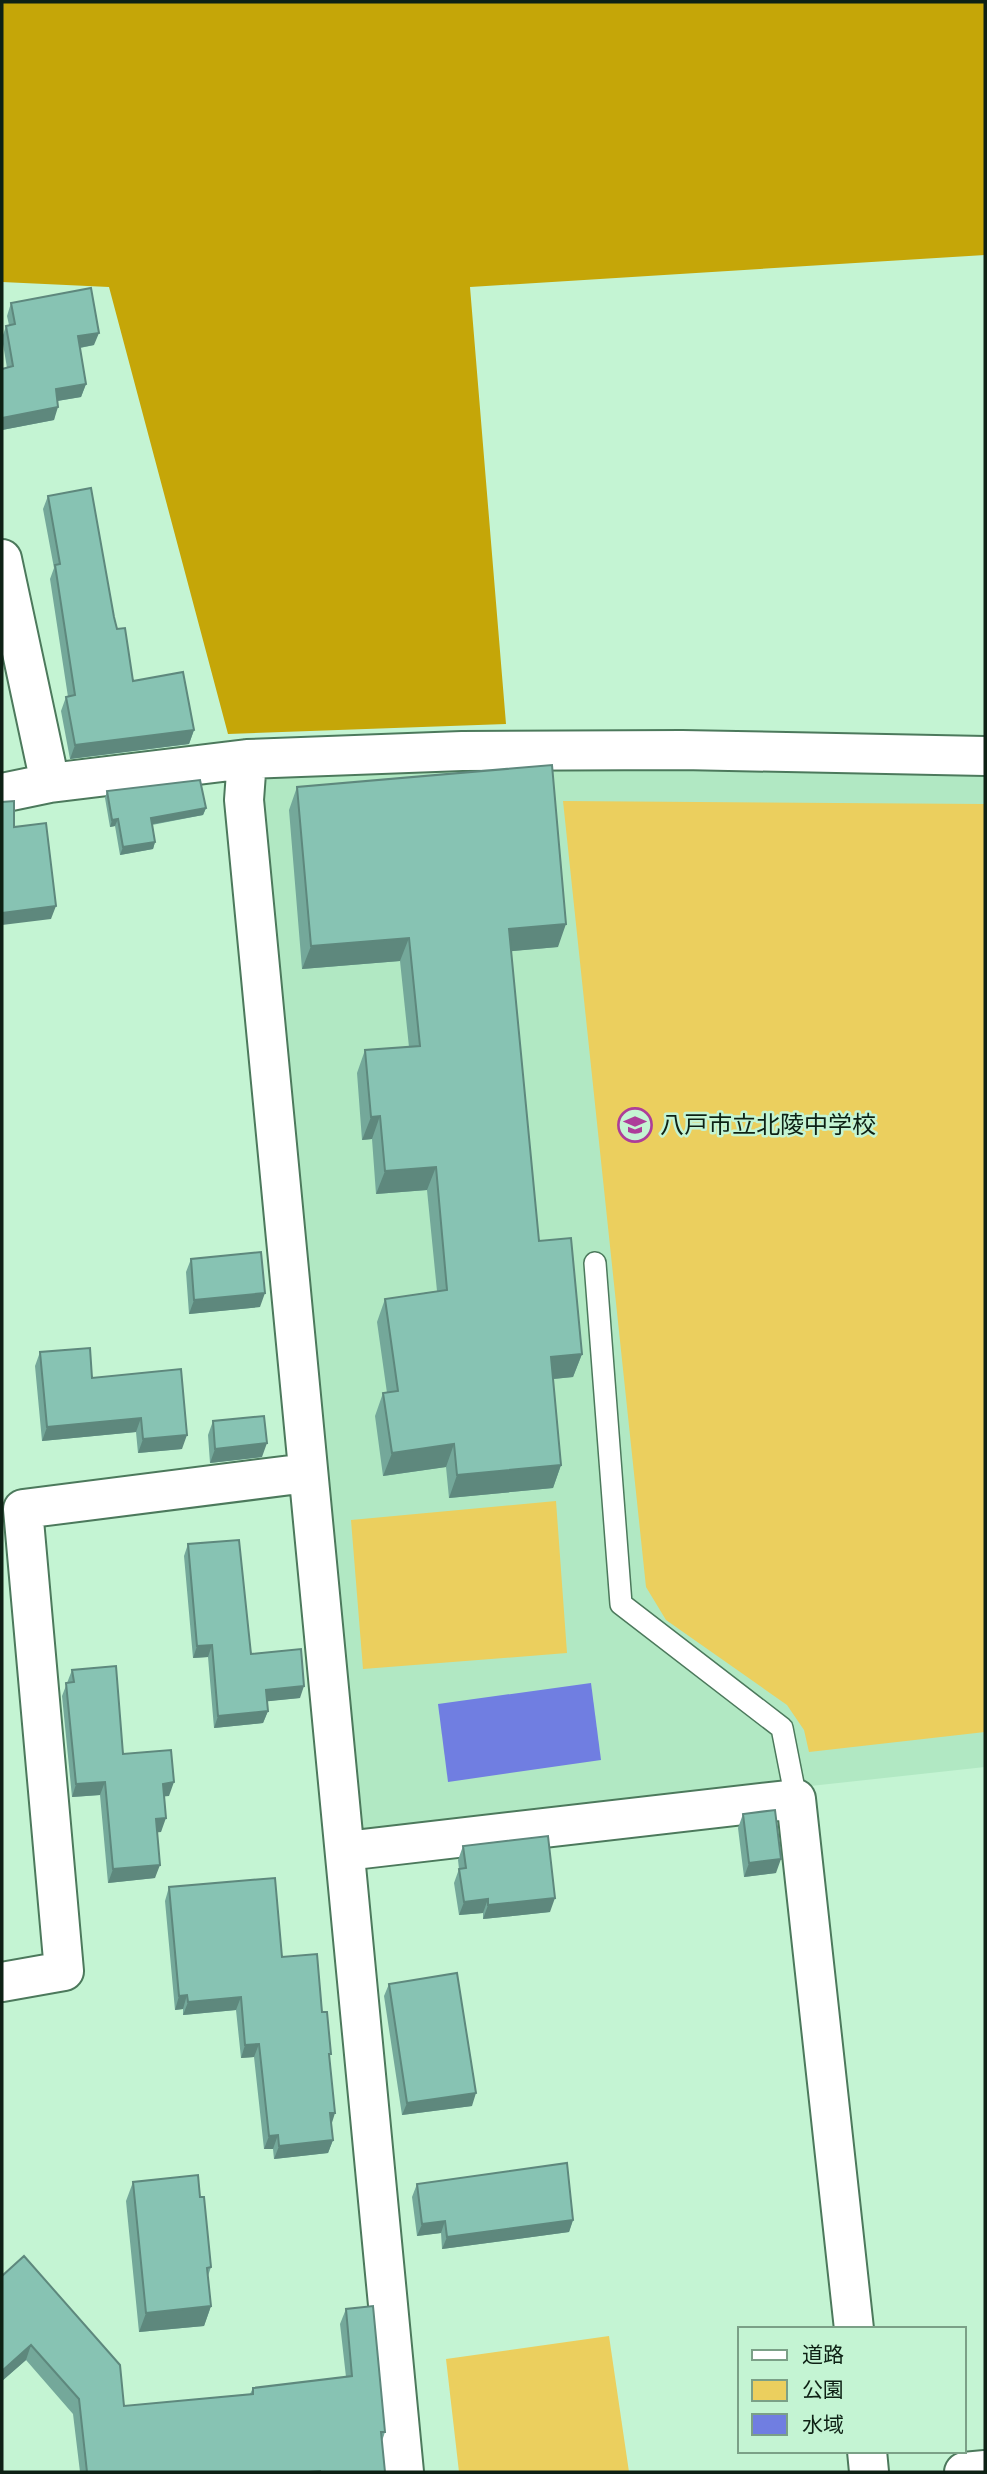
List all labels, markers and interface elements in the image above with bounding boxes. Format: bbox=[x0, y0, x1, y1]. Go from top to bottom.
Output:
school or university icon: 八戸市立北陵中学校 bbox=[616, 1106, 654, 1144]
place label: 八戸市立北陵中学校 bbox=[660, 1108, 876, 1143]
legend bbox=[738, 2327, 966, 2453]
text: 道路 bbox=[802, 2340, 844, 2370]
text: 公園 bbox=[802, 2375, 844, 2405]
text: 水域 bbox=[802, 2410, 844, 2440]

